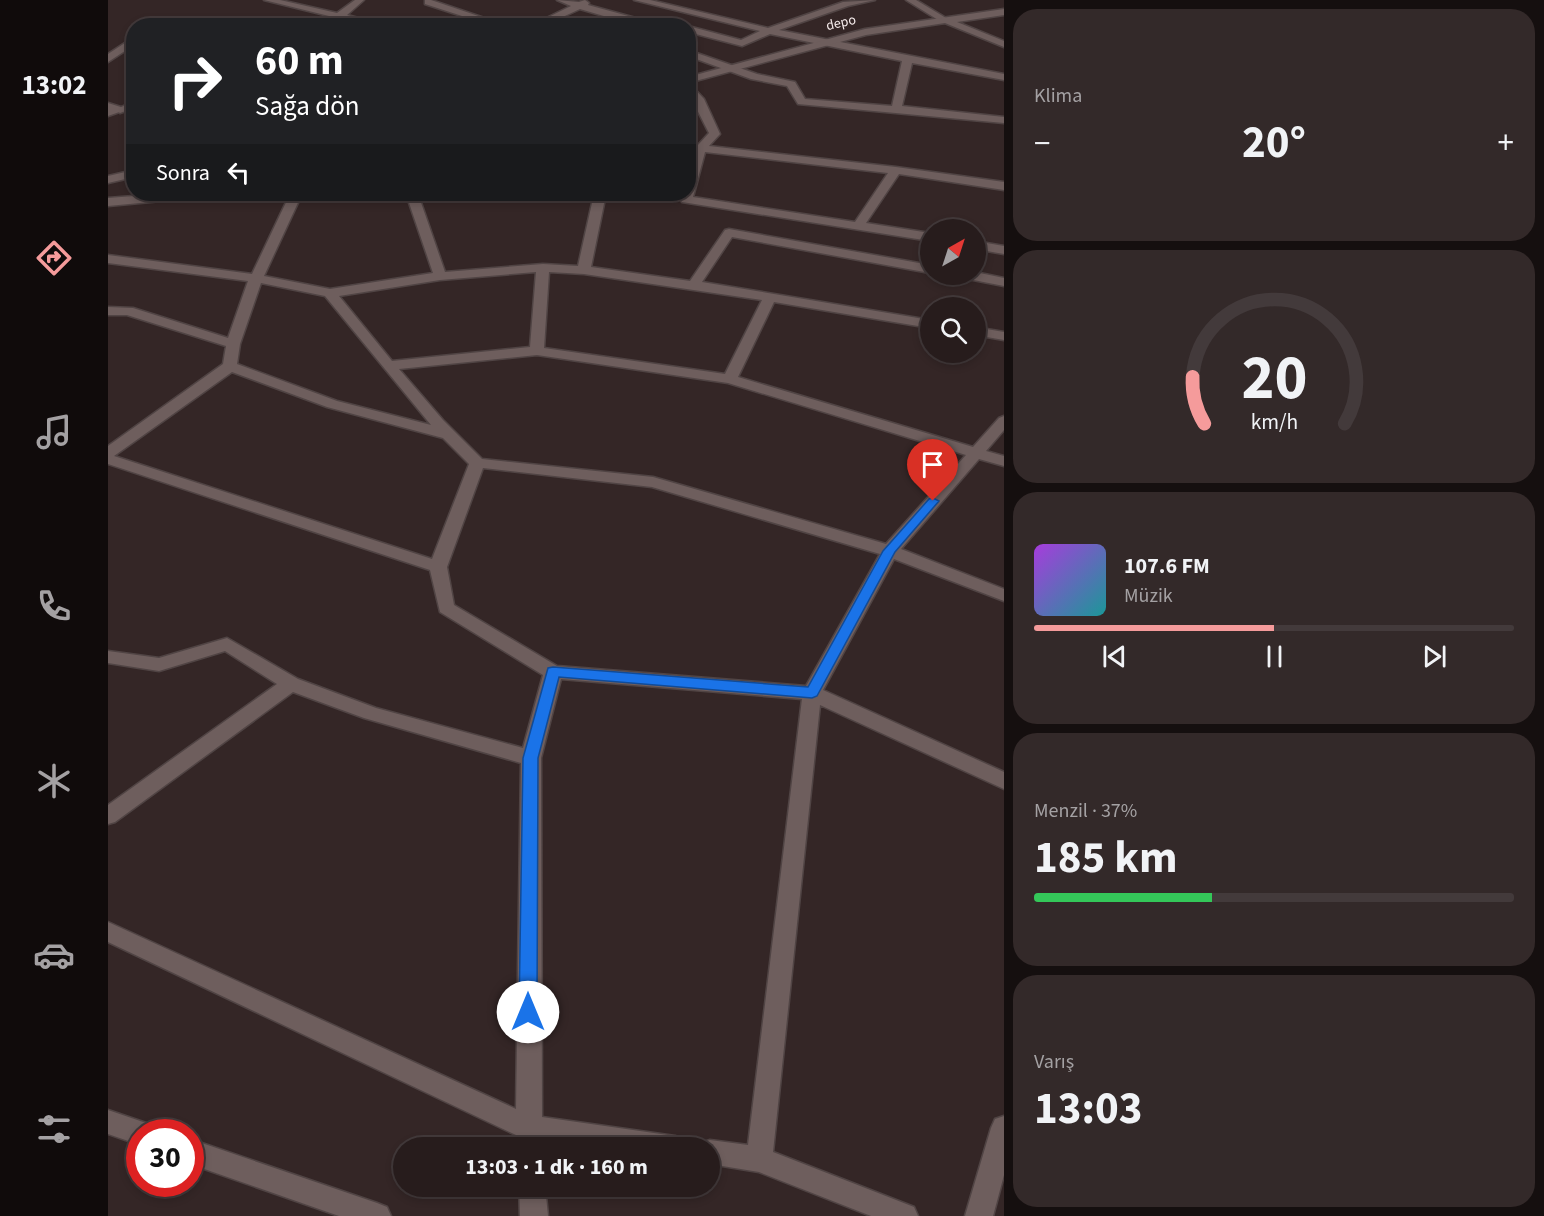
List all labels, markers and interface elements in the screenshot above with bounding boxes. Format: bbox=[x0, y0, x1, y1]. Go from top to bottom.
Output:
street label: depo bbox=[824, 10, 858, 36]
text: 60 m bbox=[255, 31, 344, 91]
icon: right bbox=[156, 42, 234, 120]
text: 13:02 bbox=[21, 66, 87, 105]
text: Klima bbox=[1034, 82, 1082, 110]
text: Sağa dön bbox=[255, 87, 360, 126]
text: 20° bbox=[1242, 111, 1306, 175]
text: − bbox=[1034, 120, 1050, 167]
text: + bbox=[1498, 120, 1514, 167]
icon: left bbox=[222, 156, 255, 189]
text: Sonra bbox=[156, 157, 210, 189]
north arrow bbox=[920, 219, 986, 285]
map controls bbox=[920, 219, 986, 363]
icon: directions bbox=[33, 237, 75, 279]
button: search bbox=[920, 297, 986, 363]
text: 20 bbox=[1241, 334, 1307, 423]
text: km/h bbox=[1250, 407, 1298, 438]
icon: music bbox=[33, 411, 75, 453]
pin bbox=[907, 439, 958, 501]
icon: arrive bbox=[916, 448, 949, 481]
text: 107.6 FM bbox=[1124, 550, 1210, 582]
text: Müzik bbox=[1124, 582, 1173, 610]
icon: phone bbox=[33, 585, 75, 627]
icon: previous bbox=[1098, 640, 1131, 673]
icon: pause bbox=[1258, 640, 1291, 673]
icon: next bbox=[1418, 640, 1451, 673]
icon: climate bbox=[33, 760, 75, 802]
text: Menzil · 37% bbox=[1034, 797, 1137, 825]
text: 185 km bbox=[1034, 826, 1178, 890]
icon: car bbox=[33, 934, 75, 976]
position arrow bbox=[496, 980, 560, 1044]
text: Varış bbox=[1034, 1048, 1074, 1076]
text: 13:03 bbox=[1034, 1077, 1143, 1141]
icon: filters bbox=[33, 1108, 75, 1150]
speed limit sign: 30 bbox=[126, 1119, 204, 1197]
text: 13:03 · 1 dk · 160 m bbox=[465, 1151, 648, 1183]

